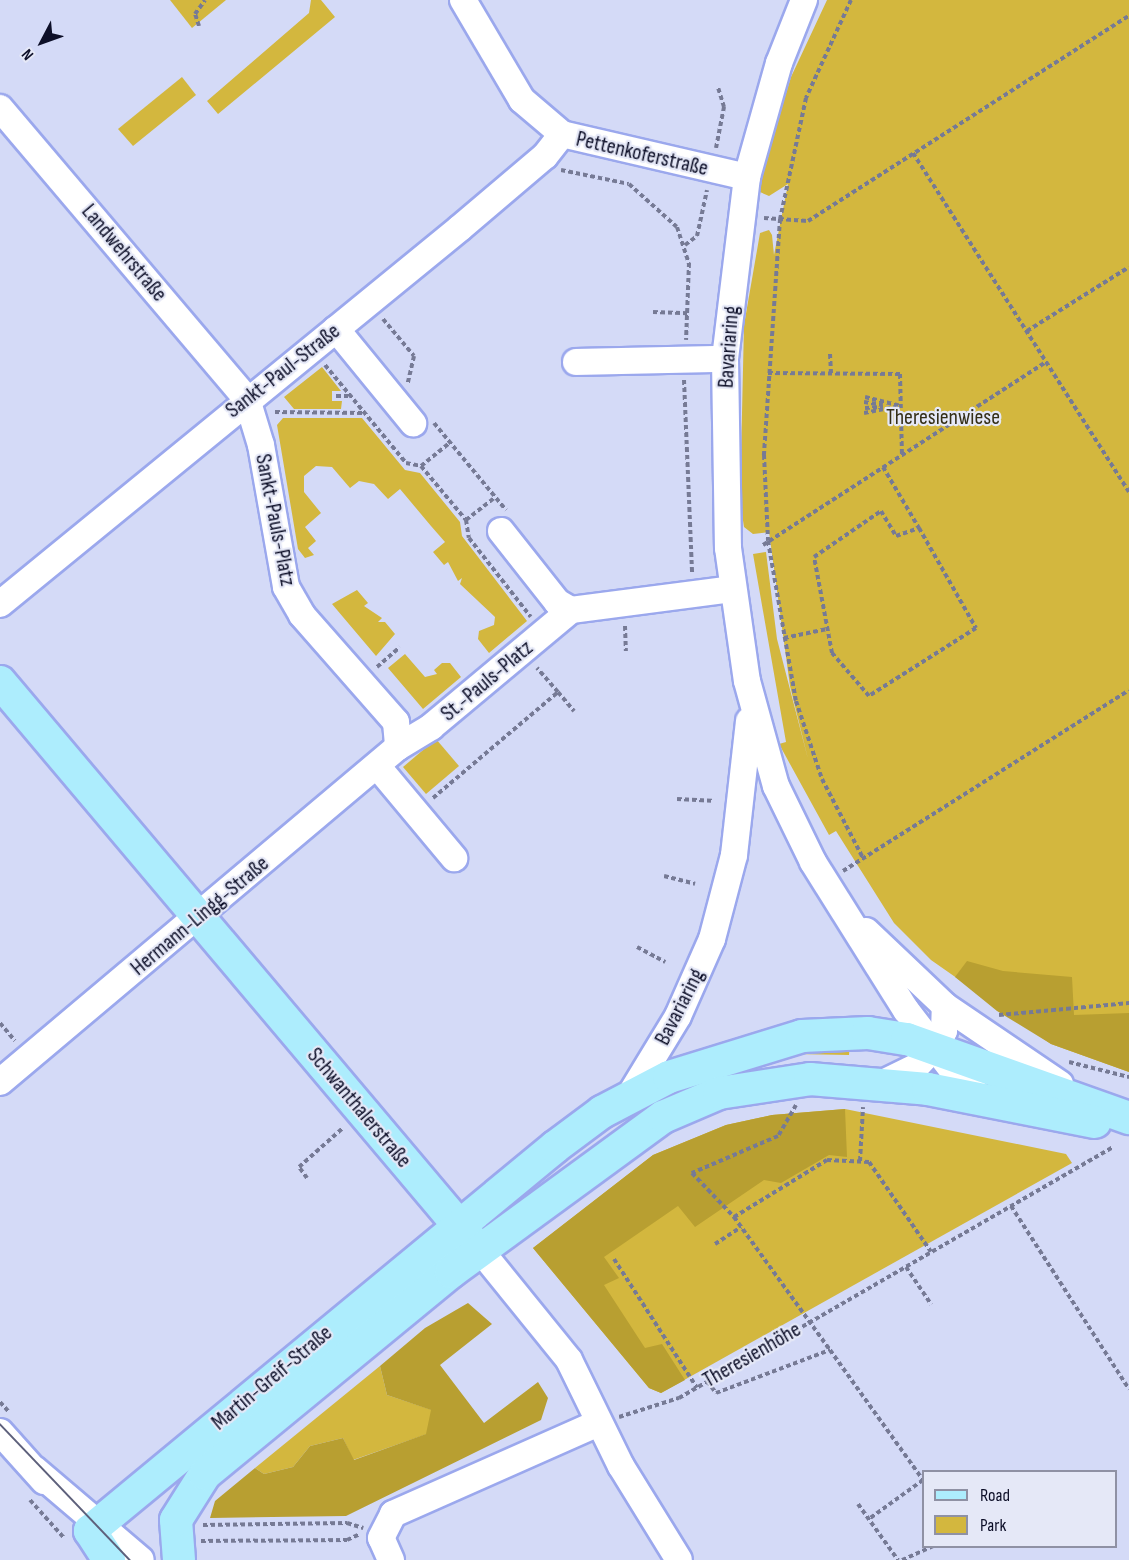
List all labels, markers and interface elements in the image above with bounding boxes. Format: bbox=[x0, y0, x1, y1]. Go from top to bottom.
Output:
north arrow bbox=[12, 12, 72, 72]
text: N bbox=[18, 45, 38, 64]
street label: Pettenkoferstraße bbox=[574, 126, 710, 182]
street label: Landwehrstraße bbox=[76, 199, 172, 307]
street label: Bavariaring bbox=[713, 305, 745, 389]
street label: Sankt-Paul-Straße bbox=[221, 318, 345, 424]
park label: Theresienwiese bbox=[886, 405, 1000, 431]
street label: Sankt-Pauls-Platz bbox=[249, 452, 301, 588]
street label: St.-Pauls-Platz bbox=[436, 635, 538, 727]
street label: Hermann-Lingg-Straße bbox=[126, 851, 274, 981]
street label: Bavariaring bbox=[650, 964, 710, 1050]
street label: Schwanthalerstraße bbox=[301, 1043, 417, 1173]
street label: Theresienhöhe bbox=[698, 1316, 806, 1394]
street label: Martin-Greif-Straße bbox=[206, 1320, 338, 1436]
legend bbox=[922, 1470, 1117, 1548]
text: Road bbox=[980, 1485, 1010, 1506]
text: Park bbox=[980, 1515, 1006, 1536]

